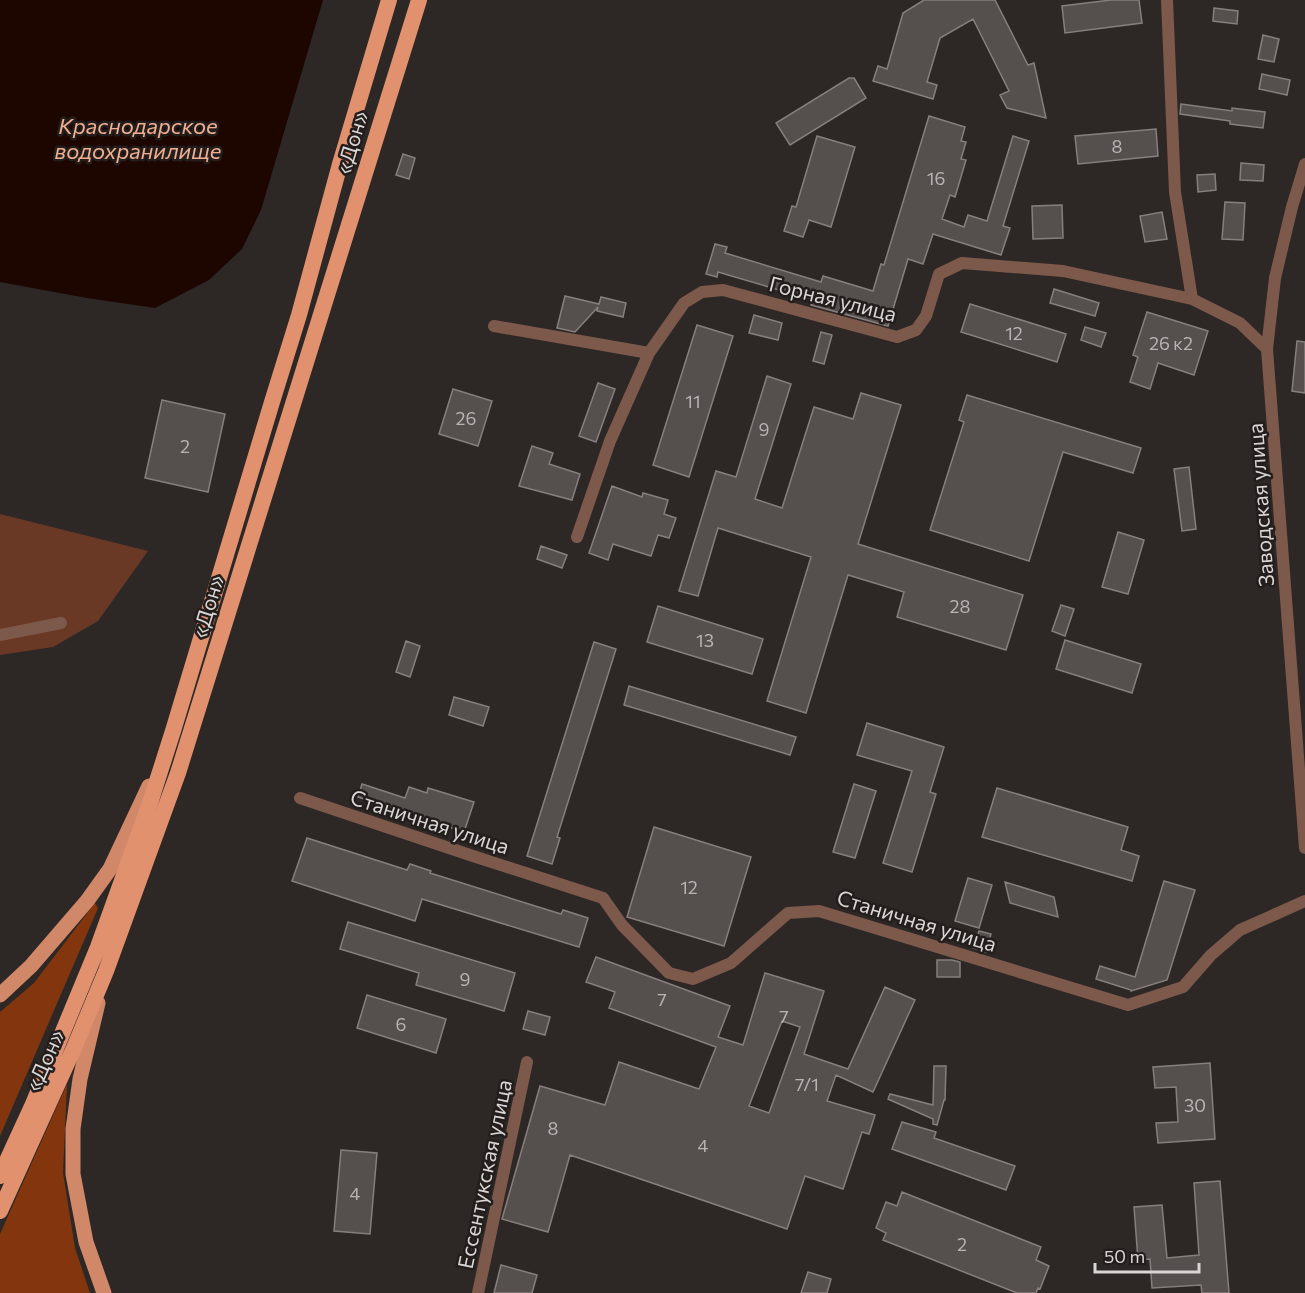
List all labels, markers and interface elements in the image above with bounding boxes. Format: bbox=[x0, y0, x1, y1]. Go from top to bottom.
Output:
street label: «Дон» bbox=[330, 107, 372, 177]
water label: Краснодарское водохранилище bbox=[55, 112, 222, 164]
house number: 8 bbox=[1112, 135, 1123, 157]
house number: 16 bbox=[927, 167, 945, 189]
street label: Горная улица bbox=[767, 270, 899, 326]
house number: 12 bbox=[1005, 322, 1023, 344]
house number: 26 к2 bbox=[1149, 332, 1193, 354]
house number: 11 bbox=[685, 390, 701, 412]
house number: 26 bbox=[456, 407, 476, 429]
house number: 9 bbox=[759, 418, 769, 440]
street label: Заводская улица bbox=[1242, 422, 1278, 588]
house number: 2 bbox=[180, 435, 190, 457]
street label: «Дон» bbox=[186, 571, 228, 641]
house number: 28 bbox=[950, 595, 971, 617]
house number: 13 bbox=[696, 629, 714, 651]
street label: Станичная улица bbox=[348, 784, 512, 858]
house number: 12 bbox=[680, 876, 698, 898]
street label: Станичная улица bbox=[834, 884, 1000, 956]
house number: 9 bbox=[460, 968, 470, 990]
house number: 7 bbox=[657, 988, 667, 1010]
house number: 7 bbox=[779, 1005, 789, 1027]
house number: 6 bbox=[396, 1013, 406, 1035]
street label: «Дон» bbox=[19, 1025, 69, 1095]
house number: 7/1 bbox=[795, 1073, 819, 1095]
street label: Ессентукская улица bbox=[452, 1077, 516, 1271]
house number: 30 bbox=[1184, 1094, 1206, 1116]
house number: 8 bbox=[548, 1117, 559, 1139]
house number: 4 bbox=[698, 1134, 709, 1156]
house number: 4 bbox=[350, 1182, 361, 1204]
house number: 2 bbox=[957, 1233, 967, 1255]
scale bar bbox=[1095, 1236, 1198, 1274]
text: 50 m bbox=[1104, 1245, 1145, 1267]

